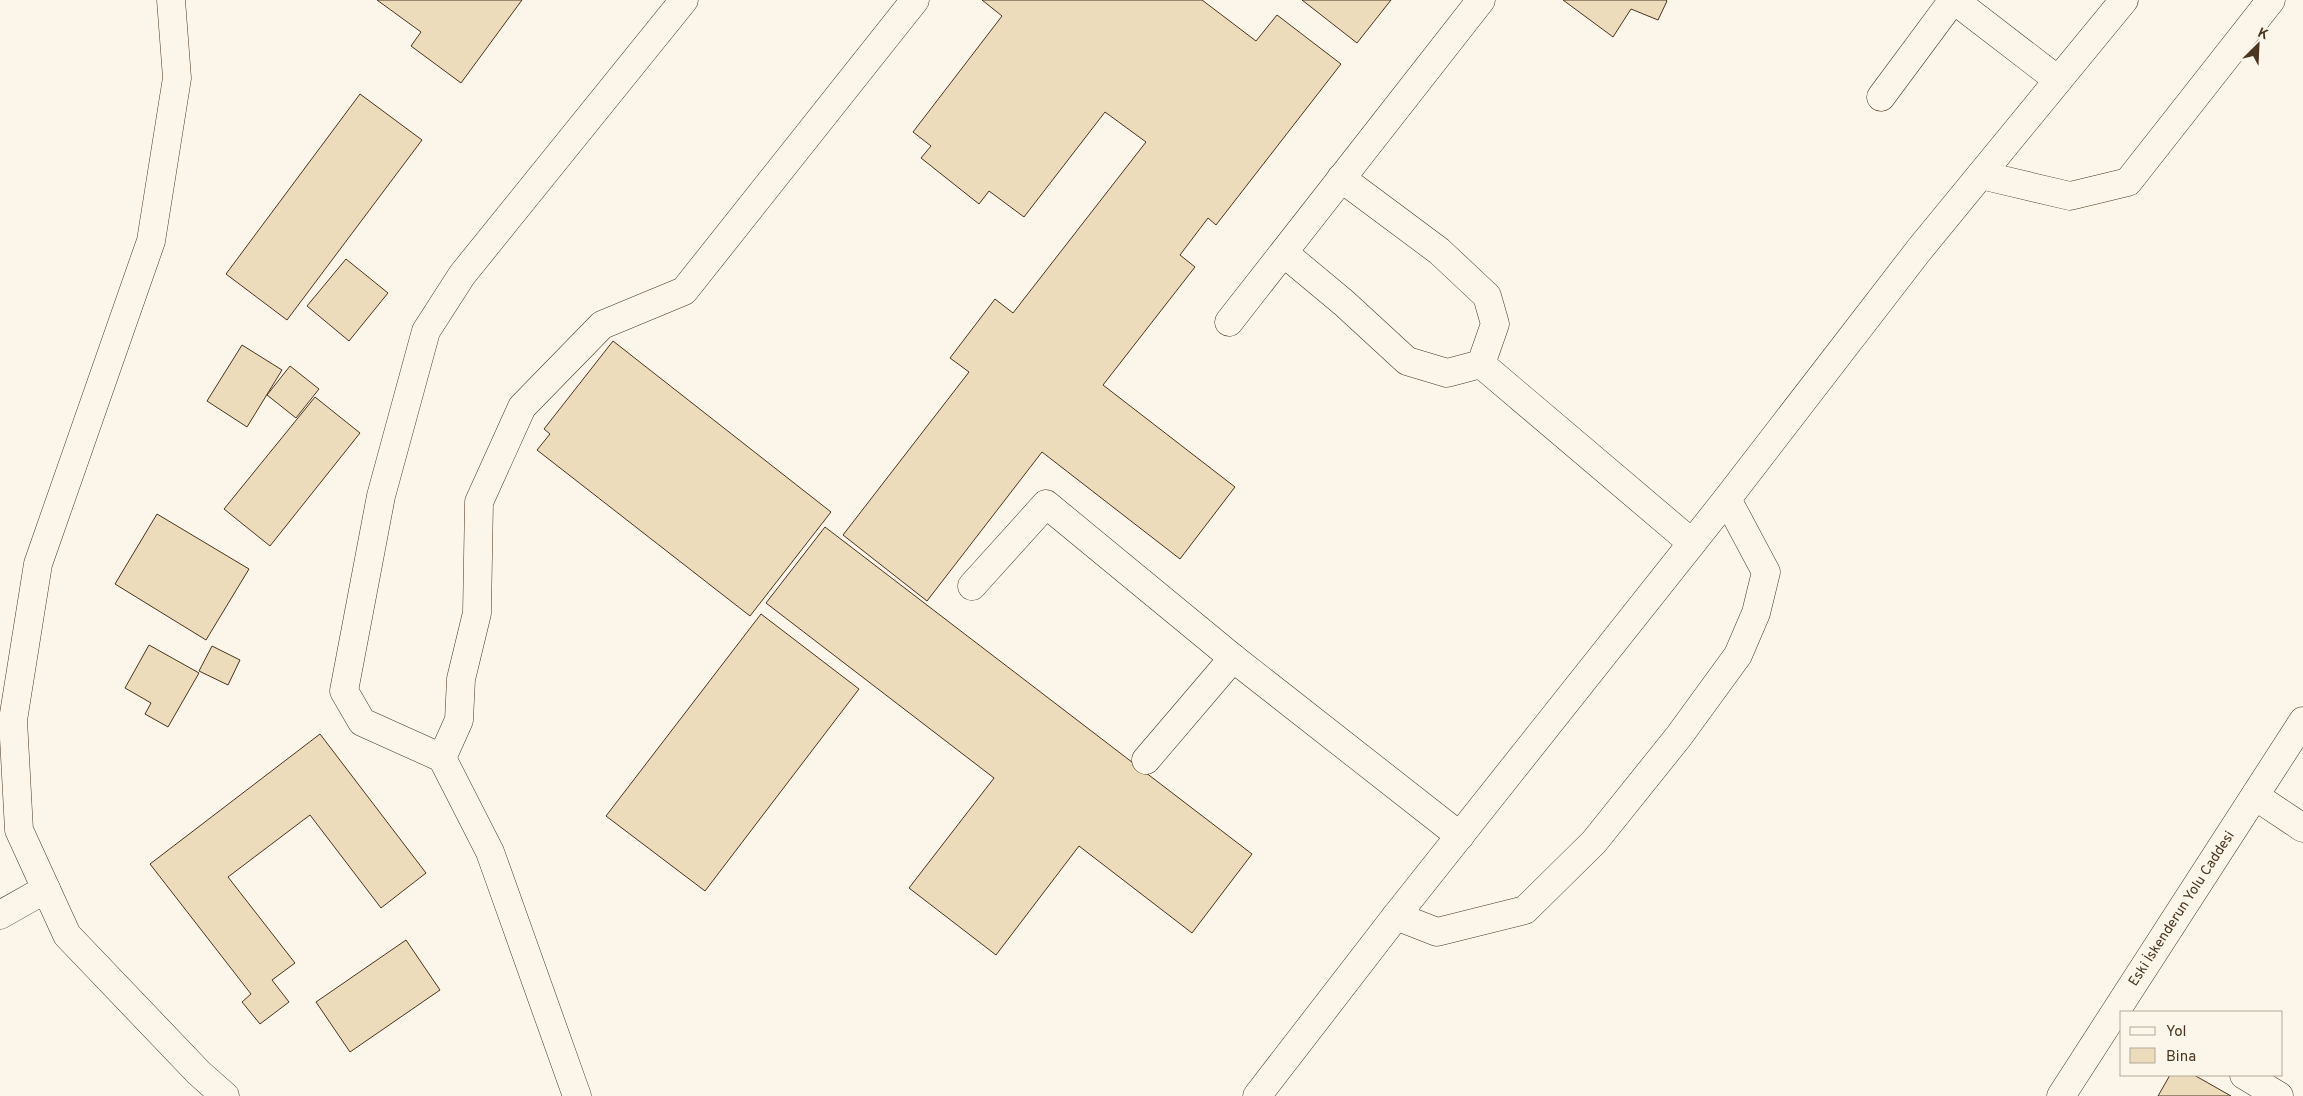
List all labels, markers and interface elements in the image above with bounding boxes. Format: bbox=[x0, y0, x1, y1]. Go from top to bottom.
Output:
north arrow bbox=[2233, 20, 2283, 70]
text: K bbox=[2255, 25, 2271, 44]
street label: Eski İskenderun Yolu Caddesi bbox=[2125, 828, 2239, 990]
legend bbox=[2120, 1011, 2283, 1076]
text: Yol bbox=[2166, 1023, 2187, 1042]
text: Bina bbox=[2166, 1048, 2196, 1067]

